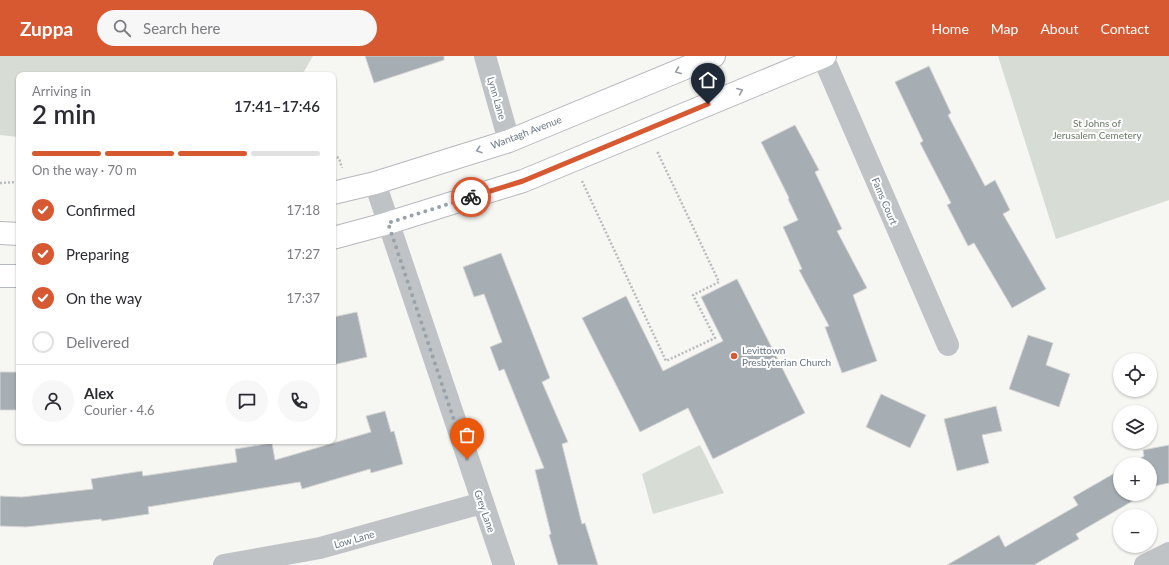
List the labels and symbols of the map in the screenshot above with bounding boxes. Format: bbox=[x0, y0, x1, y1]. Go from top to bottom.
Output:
pin bbox=[691, 63, 725, 104]
one-way arrow bbox=[674, 66, 682, 74]
street label: Lynn Lane bbox=[485, 75, 509, 121]
one-way arrow bbox=[736, 88, 744, 96]
street label: Wantagh Avenue bbox=[489, 113, 563, 151]
park label: St Johns of Jerusalem Cemetery bbox=[1052, 117, 1142, 141]
one-way arrow bbox=[476, 145, 483, 154]
street label: Fams Court bbox=[870, 176, 900, 227]
courier bbox=[451, 177, 491, 217]
place label: Levittown Presbyterian Church bbox=[742, 344, 831, 368]
marker: Levittown Presbyterian Church bbox=[729, 351, 739, 361]
pin bbox=[450, 418, 484, 459]
street label: Grey Lane bbox=[472, 488, 498, 534]
street label: Low Lane bbox=[332, 528, 376, 550]

